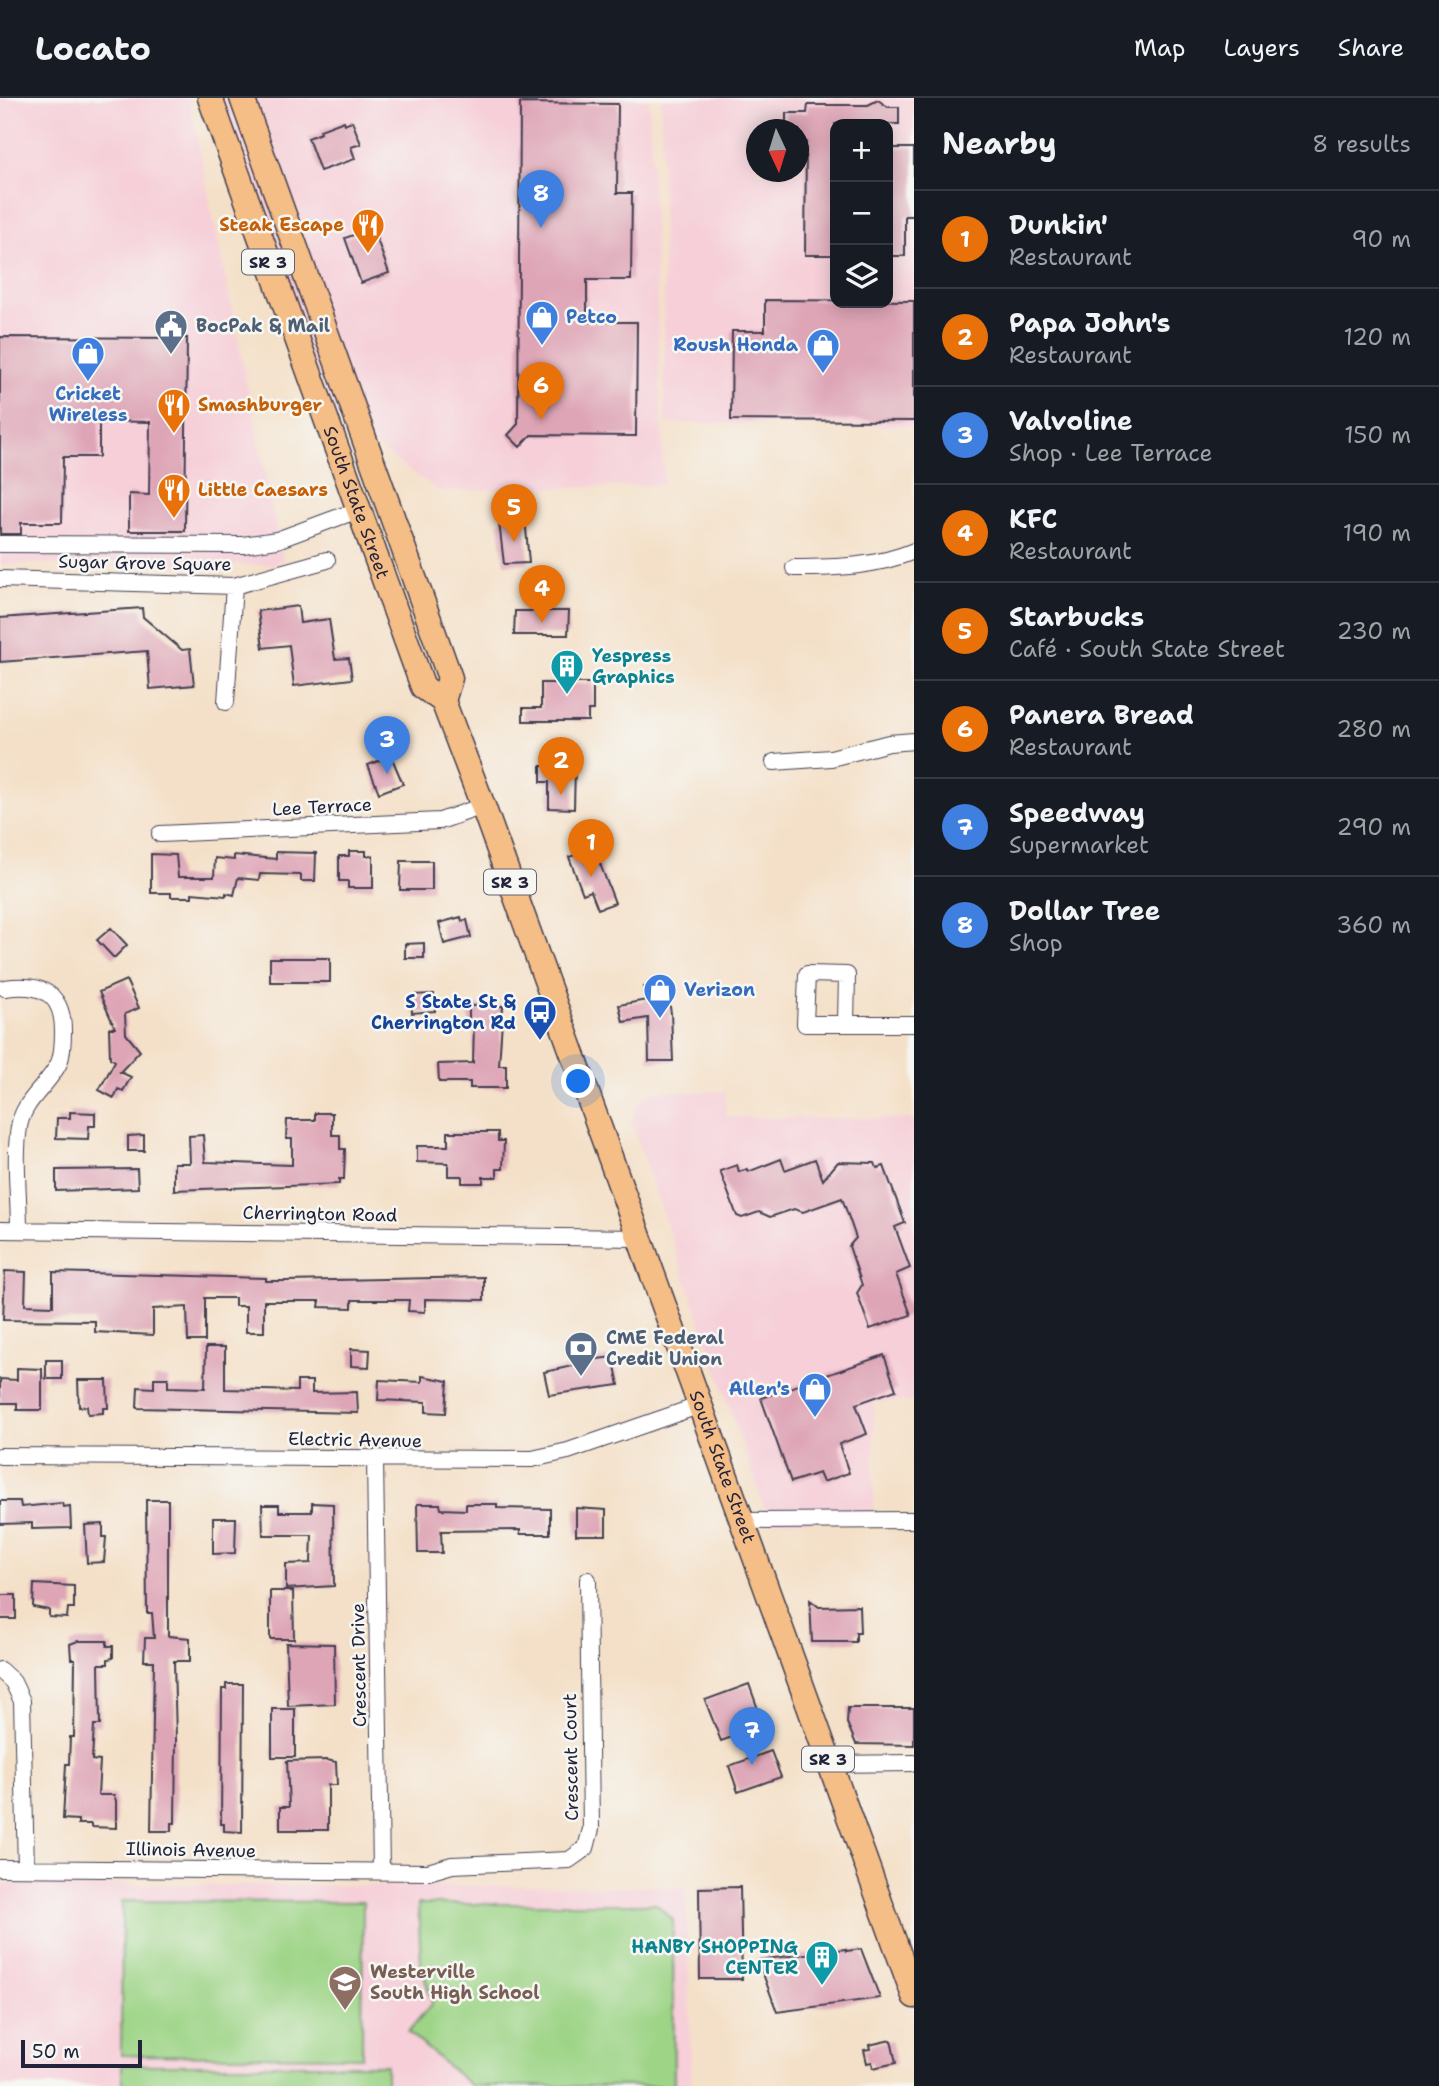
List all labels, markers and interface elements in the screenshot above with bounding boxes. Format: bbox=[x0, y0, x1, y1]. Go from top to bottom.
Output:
text: Locato bbox=[35, 26, 151, 71]
text: Map bbox=[1134, 32, 1185, 64]
text: Layers bbox=[1223, 32, 1300, 64]
text: Share bbox=[1338, 32, 1404, 64]
north arrow bbox=[746, 119, 809, 182]
map controls bbox=[830, 119, 893, 308]
button: + bbox=[830, 119, 893, 182]
text: Nearby bbox=[942, 123, 1057, 164]
text: 8 results bbox=[1312, 129, 1411, 159]
pin: 8 bbox=[518, 170, 564, 228]
button: − bbox=[830, 182, 893, 245]
restaurant icon: Steak Escape bbox=[349, 206, 387, 255]
text: Dunkin' bbox=[1009, 207, 1108, 242]
place label: Steak Escape bbox=[219, 213, 344, 237]
text: 1 bbox=[960, 224, 970, 254]
text: 90 m bbox=[1351, 224, 1411, 254]
text: Restaurant bbox=[1009, 242, 1132, 272]
button: layers bbox=[830, 245, 893, 308]
road number: SR 3 bbox=[242, 250, 294, 274]
shop icon: Petco bbox=[523, 298, 561, 347]
place label: Petco bbox=[566, 305, 617, 329]
text: Papa John's bbox=[1009, 305, 1170, 340]
public building icon: BocPak & Mail bbox=[152, 307, 190, 356]
place label: BocPak & Mail bbox=[196, 314, 330, 338]
text: 2 bbox=[957, 322, 973, 352]
text: 120 m bbox=[1343, 322, 1411, 352]
shop icon: Roush Honda bbox=[804, 326, 842, 375]
place label: Roush Honda bbox=[673, 333, 799, 357]
shop icon: Cricket Wireless bbox=[69, 334, 107, 383]
text: Restaurant bbox=[1009, 340, 1132, 370]
pin: 6 bbox=[518, 362, 564, 420]
place label: Cricket Wireless bbox=[49, 382, 127, 427]
restaurant icon: Smashburger bbox=[155, 386, 193, 435]
place label: Smashburger bbox=[198, 393, 322, 417]
text: Valvoline bbox=[1009, 403, 1133, 438]
text: 3 bbox=[957, 420, 973, 450]
text: 150 m bbox=[1344, 420, 1411, 450]
street label: South State Street bbox=[318, 423, 395, 582]
text: Shop · Lee Terrace bbox=[1009, 438, 1212, 468]
restaurant icon: Little Caesars bbox=[155, 471, 193, 520]
place label: Little Caesars bbox=[198, 478, 328, 502]
pin: 5 bbox=[491, 484, 537, 542]
text: KFC bbox=[1009, 501, 1058, 536]
text: 4 bbox=[957, 518, 973, 548]
text: 190 m bbox=[1343, 518, 1411, 548]
text: Restaurant bbox=[1009, 536, 1132, 566]
street label: Sugar Grove Square bbox=[58, 549, 232, 577]
pin: 4 bbox=[519, 565, 565, 623]
text: Starbucks bbox=[1009, 599, 1144, 634]
text: 5 bbox=[958, 616, 972, 646]
text: 230 m bbox=[1337, 616, 1411, 646]
text: Café · South State Street bbox=[1009, 634, 1285, 664]
place label: Yespress Graphics bbox=[592, 644, 675, 689]
building icon: Yespress Graphics bbox=[548, 647, 586, 696]
text: Panera Bread bbox=[1009, 697, 1194, 732]
text: 6 bbox=[957, 714, 973, 744]
text: 280 m bbox=[1336, 714, 1411, 744]
pin: 3 bbox=[364, 716, 410, 774]
text: Restaurant bbox=[1009, 732, 1132, 762]
pin: 2 bbox=[538, 737, 584, 795]
street label: Lee Terrace bbox=[271, 792, 373, 822]
text: Speedway bbox=[1009, 795, 1145, 830]
text: 7 bbox=[957, 812, 973, 842]
text: 290 m bbox=[1337, 812, 1411, 842]
pin: 1 bbox=[568, 819, 614, 877]
text: Supermarket bbox=[1009, 830, 1149, 860]
road number: SR 3 bbox=[484, 870, 536, 894]
text: Dollar Tree bbox=[1009, 893, 1160, 928]
text: 8 bbox=[957, 910, 973, 940]
text: 360 m bbox=[1336, 910, 1411, 940]
text: Shop bbox=[1009, 928, 1063, 958]
shop icon: Verizon bbox=[641, 971, 679, 1020]
place label: Verizon bbox=[684, 978, 755, 1002]
place label: S State St & Cherrington Rd bbox=[371, 990, 517, 1035]
bus stop icon: S State St & Cherrington Rd bbox=[521, 993, 559, 1042]
your location bbox=[561, 1064, 595, 1098]
street label: Cherrington Road bbox=[242, 1201, 398, 1227]
place label: CME Federal Credit Union bbox=[606, 1326, 724, 1371]
bank icon: CME Federal Credit Union bbox=[562, 1329, 600, 1378]
shop icon: Allen's bbox=[796, 1370, 834, 1419]
place label: Allen's bbox=[729, 1377, 790, 1401]
street label: South State Street bbox=[684, 1387, 761, 1547]
street label: Electric Avenue bbox=[288, 1427, 422, 1453]
street label: Crescent Drive bbox=[346, 1603, 372, 1727]
street label: Crescent Court bbox=[558, 1693, 584, 1821]
pin: 7 bbox=[729, 1707, 775, 1765]
road number: SR 3 bbox=[802, 1746, 854, 1772]
street label: Illinois Avenue bbox=[126, 1837, 256, 1863]
place label: HANBY SHOPPING CENTER bbox=[631, 1935, 799, 1980]
building icon: HANBY SHOPPING CENTER bbox=[803, 1938, 841, 1987]
place label: Westerville South High School bbox=[370, 1960, 540, 2005]
school or university icon: Westerville South High School bbox=[326, 1963, 364, 2012]
scale bar bbox=[21, 2037, 142, 2069]
text: 50 m bbox=[32, 2039, 80, 2064]

